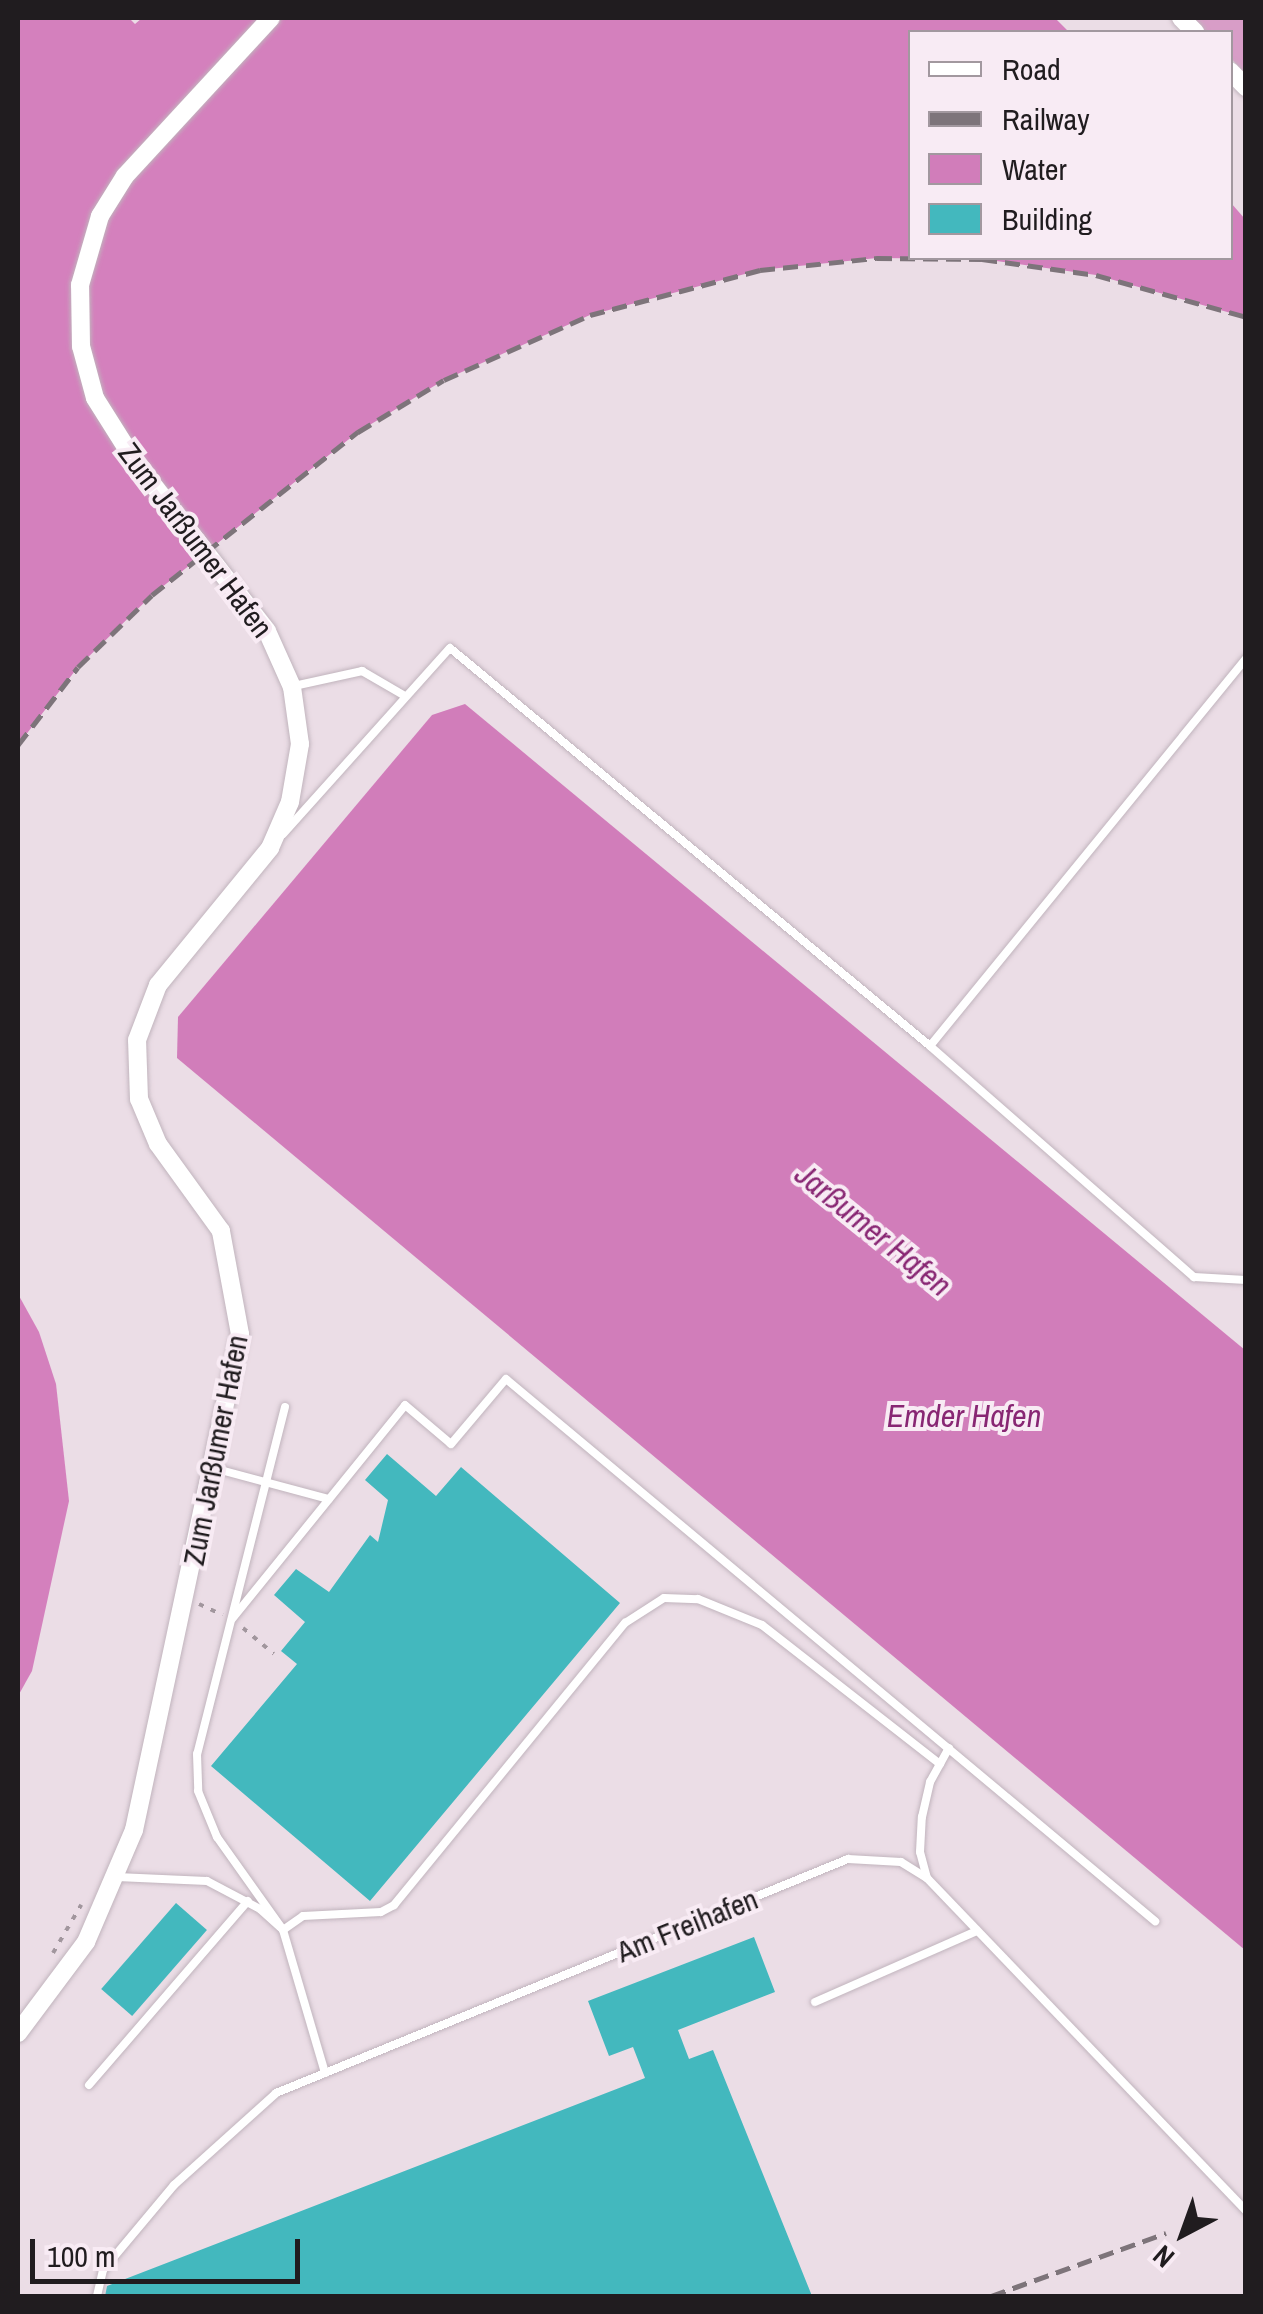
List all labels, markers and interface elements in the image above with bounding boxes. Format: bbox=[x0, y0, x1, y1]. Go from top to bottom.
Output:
legend bbox=[908, 30, 1233, 260]
text: Road bbox=[1002, 49, 1061, 89]
text: Railway bbox=[1002, 99, 1089, 139]
text: Water bbox=[1002, 149, 1067, 189]
text: Building bbox=[1002, 199, 1092, 239]
street label: Zum Jarßumer Hafen bbox=[111, 436, 281, 644]
water label: Jarßumer Hafen bbox=[787, 1155, 959, 1305]
street label: Zum Jarßumer Hafen bbox=[175, 1332, 255, 1568]
water label: Emder Hafen bbox=[887, 1397, 1041, 1435]
street label: Am Freihafen bbox=[611, 1880, 763, 1970]
north arrow bbox=[1133, 2184, 1233, 2284]
scale bar bbox=[35, 2219, 305, 2281]
text: 100 m bbox=[47, 2236, 115, 2276]
text: N bbox=[1145, 2237, 1182, 2276]

